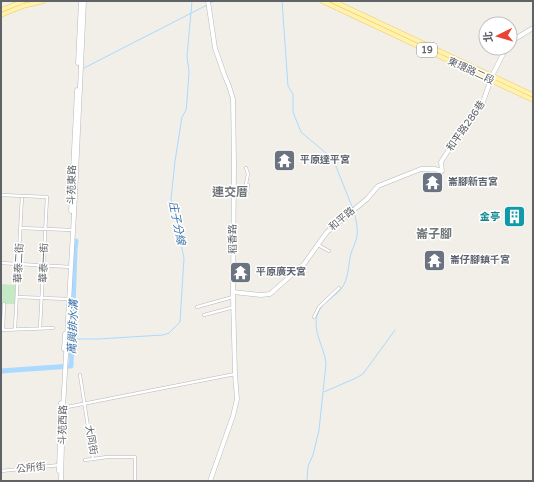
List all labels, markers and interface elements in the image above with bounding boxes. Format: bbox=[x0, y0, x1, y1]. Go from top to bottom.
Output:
north arrow bbox=[478, 16, 518, 56]
text: 北 bbox=[482, 31, 495, 43]
road number: 19 bbox=[417, 43, 437, 57]
street label: 東環路二段 bbox=[446, 55, 496, 87]
street label: 和平路286巷 bbox=[444, 98, 488, 154]
temple icon: 平原達平宮 bbox=[272, 147, 298, 173]
place label: 平原達平宮 bbox=[300, 154, 350, 166]
street label: 斗苑東路 bbox=[65, 165, 79, 205]
temple icon: 崙腳新吉宮 bbox=[419, 169, 445, 195]
place label: 崙腳新吉宮 bbox=[448, 176, 498, 188]
district label: 連交厝 bbox=[212, 185, 248, 199]
water label: 庄子分線 bbox=[166, 200, 188, 248]
building icon: 金亭 bbox=[502, 204, 528, 230]
street label: 和平路 bbox=[327, 205, 357, 233]
place label: 金亭 bbox=[479, 211, 500, 223]
street label: 稻香路 bbox=[227, 224, 239, 254]
district label: 崙子腳 bbox=[416, 227, 452, 241]
street label: 華泰二街 bbox=[12, 243, 26, 283]
street label: 華泰一街 bbox=[37, 243, 51, 283]
temple icon: 崙仔腳鎮千宮 bbox=[421, 247, 447, 273]
place label: 崙仔腳鎮千宮 bbox=[450, 254, 510, 266]
temple icon: 平原廣天宮 bbox=[227, 259, 253, 285]
place label: 平原廣天宮 bbox=[256, 266, 306, 278]
water label: 萬興排水溝 bbox=[66, 297, 81, 355]
street label: 斗苑西路 bbox=[56, 405, 70, 445]
street label: 大同街 bbox=[82, 424, 100, 456]
street label: 公所街 bbox=[15, 460, 47, 476]

